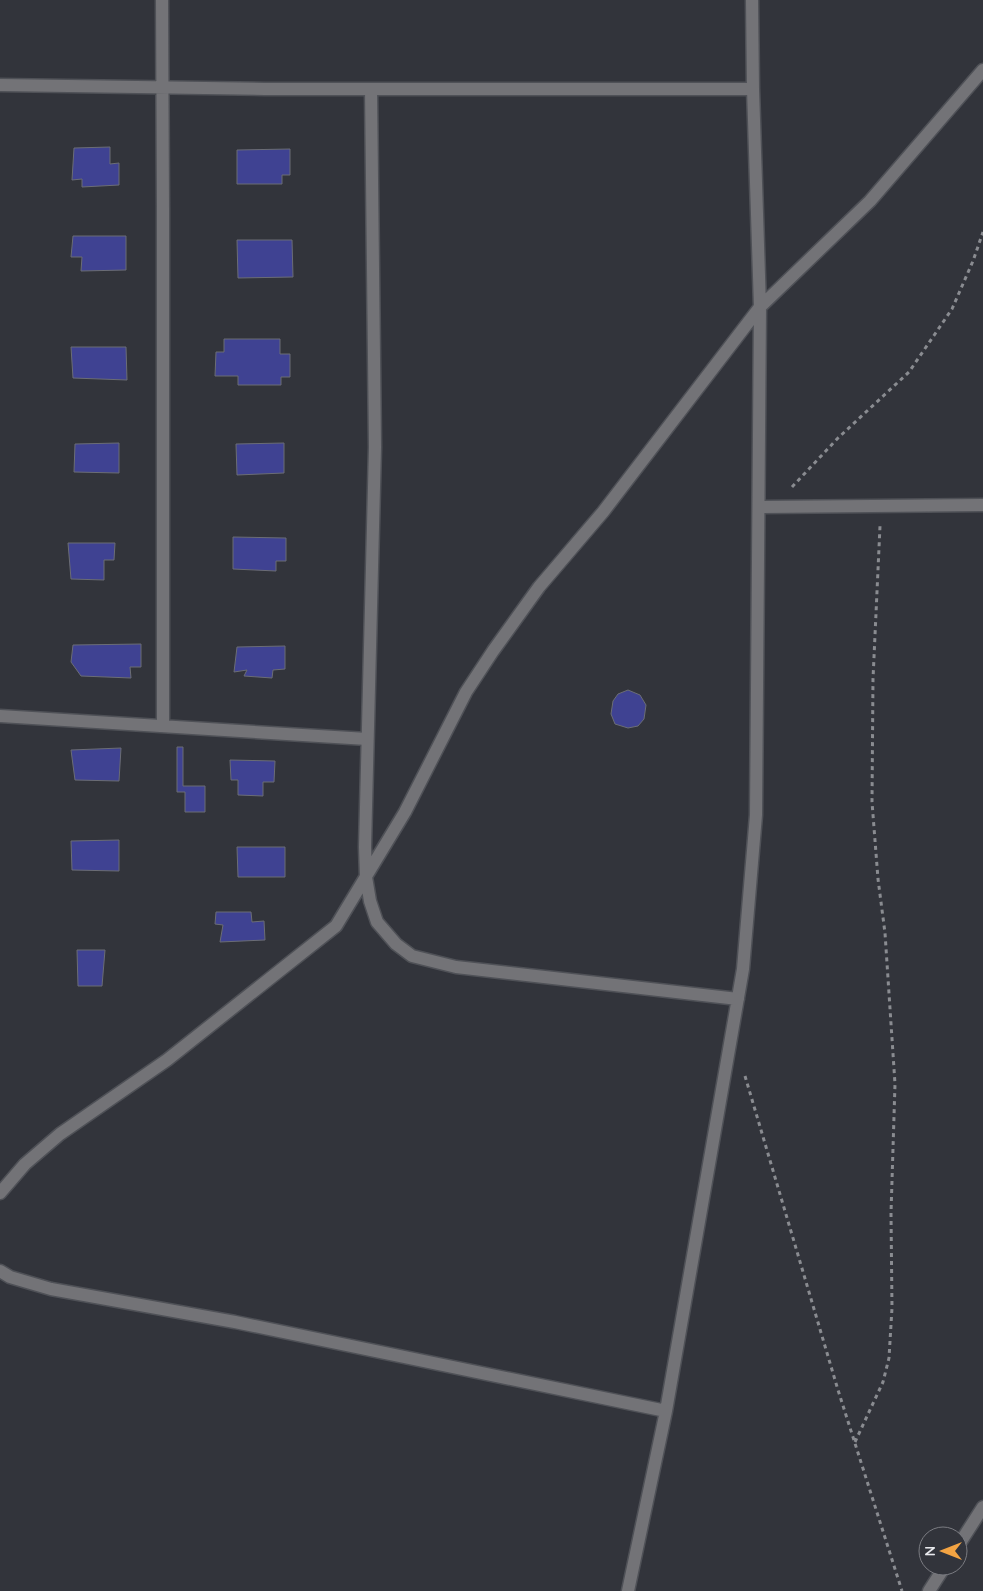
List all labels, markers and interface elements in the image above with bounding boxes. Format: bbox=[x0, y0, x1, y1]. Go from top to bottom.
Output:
north arrow bbox=[918, 1526, 968, 1576]
text: N bbox=[921, 1546, 939, 1556]

